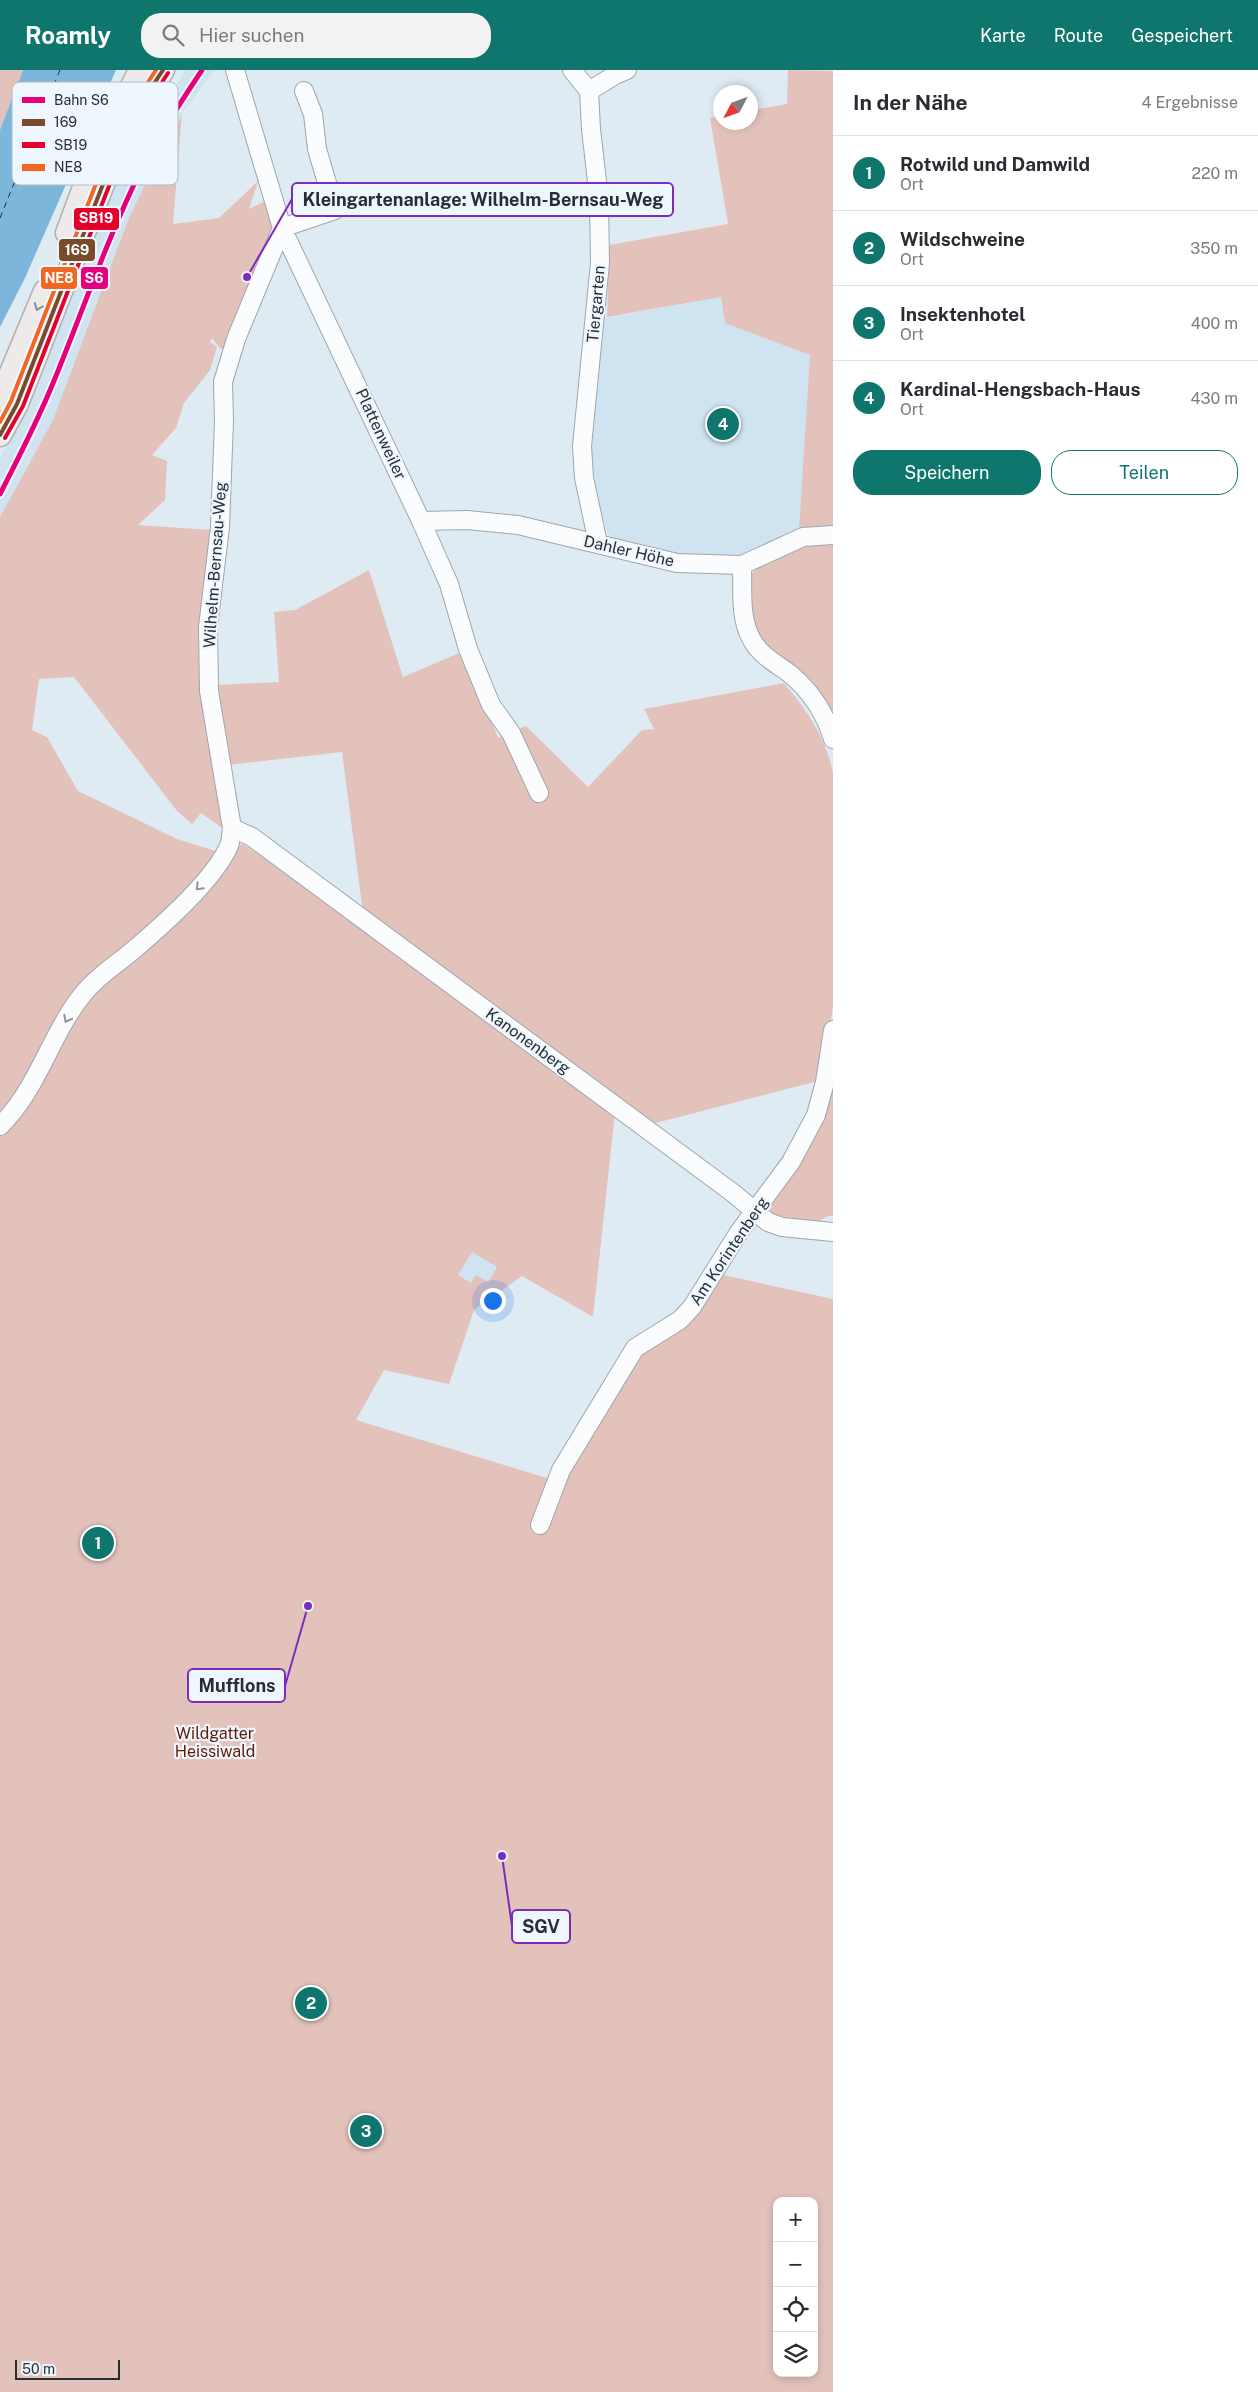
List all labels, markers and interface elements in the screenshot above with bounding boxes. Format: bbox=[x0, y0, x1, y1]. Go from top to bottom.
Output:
search box bbox=[141, 13, 491, 58]
text: Roamly bbox=[25, 21, 111, 49]
icon: search bbox=[159, 21, 187, 49]
text: Hier suchen bbox=[199, 24, 304, 46]
text: Karte bbox=[980, 25, 1026, 46]
text: Route bbox=[1054, 25, 1103, 46]
text: Gespeichert bbox=[1131, 25, 1233, 46]
legend bbox=[12, 82, 178, 185]
north arrow bbox=[713, 85, 758, 130]
text: In der Nähe bbox=[853, 90, 968, 115]
text: Bahn S6 bbox=[54, 92, 109, 108]
text: 4 Ergebnisse bbox=[1142, 93, 1238, 112]
text: 169 bbox=[54, 114, 77, 130]
text: SB19 bbox=[54, 137, 87, 153]
text: Rotwild und Damwild bbox=[900, 153, 1090, 175]
text: NE8 bbox=[54, 159, 82, 175]
text: 1 bbox=[866, 164, 872, 183]
text: 220 m bbox=[1191, 164, 1238, 183]
text: Ort bbox=[900, 175, 924, 194]
callout: Kleingartenanlage: Wilhelm-Bernsau-Weg bbox=[292, 183, 673, 216]
text: Kleingartenanlage: Wilhelm-Bernsau-Weg bbox=[302, 189, 664, 210]
line badge: SB19 bbox=[73, 207, 120, 231]
text: SB19 bbox=[79, 210, 113, 226]
text: Wildschweine bbox=[900, 228, 1025, 250]
line badge: 169 bbox=[58, 238, 96, 262]
text: 2 bbox=[864, 239, 874, 258]
text: 350 m bbox=[1190, 239, 1238, 258]
text: 169 bbox=[65, 242, 89, 258]
text: Ort bbox=[900, 250, 924, 269]
street label: Tiergarten bbox=[583, 265, 609, 343]
line badge: NE8 bbox=[40, 266, 78, 290]
line badge: S6 bbox=[80, 266, 109, 290]
text: NE8 bbox=[44, 270, 74, 286]
text: S6 bbox=[85, 270, 103, 286]
one-way arrow bbox=[34, 303, 44, 311]
text: Insektenhotel bbox=[900, 303, 1026, 325]
text: 3 bbox=[864, 314, 874, 333]
text: 400 m bbox=[1191, 314, 1238, 333]
text: Ort bbox=[900, 325, 924, 344]
text: Kardinal-Hengsbach-Haus bbox=[900, 378, 1140, 400]
street label: Plattenweiler bbox=[352, 386, 410, 482]
text: 4 bbox=[864, 389, 874, 408]
text: 430 m bbox=[1190, 389, 1238, 408]
text: Ort bbox=[900, 400, 924, 419]
pin: 4 bbox=[707, 405, 739, 443]
button: Speichern bbox=[853, 450, 1041, 495]
button: Teilen bbox=[1051, 450, 1238, 495]
street label: Wilhelm-Bernsau-Weg bbox=[200, 481, 230, 649]
street label: Dahler Höhe bbox=[582, 531, 676, 571]
one-way arrow bbox=[196, 881, 205, 890]
street label: Kanonenberg bbox=[482, 1004, 574, 1078]
one-way arrow bbox=[63, 1013, 73, 1022]
street label: Am Korintenberg bbox=[686, 1193, 772, 1309]
your location bbox=[480, 1288, 506, 1314]
pin: 1 bbox=[82, 1524, 114, 1562]
callout: Mufflons bbox=[188, 1669, 285, 1702]
text: Mufflons bbox=[198, 1675, 276, 1696]
park label: Wildgatter Heissiwald bbox=[175, 1724, 255, 1761]
callout: SGV bbox=[512, 1910, 570, 1943]
text: SGV bbox=[522, 1916, 560, 1937]
pin: 2 bbox=[295, 1984, 327, 2022]
pin: 3 bbox=[350, 2112, 382, 2150]
map controls bbox=[773, 2197, 818, 2377]
button: + bbox=[773, 2197, 818, 2242]
button: − bbox=[773, 2242, 818, 2287]
button: locate bbox=[773, 2287, 818, 2332]
button: layers bbox=[773, 2332, 818, 2377]
scale bar bbox=[15, 2357, 120, 2380]
text: 50 m bbox=[22, 2361, 55, 2377]

